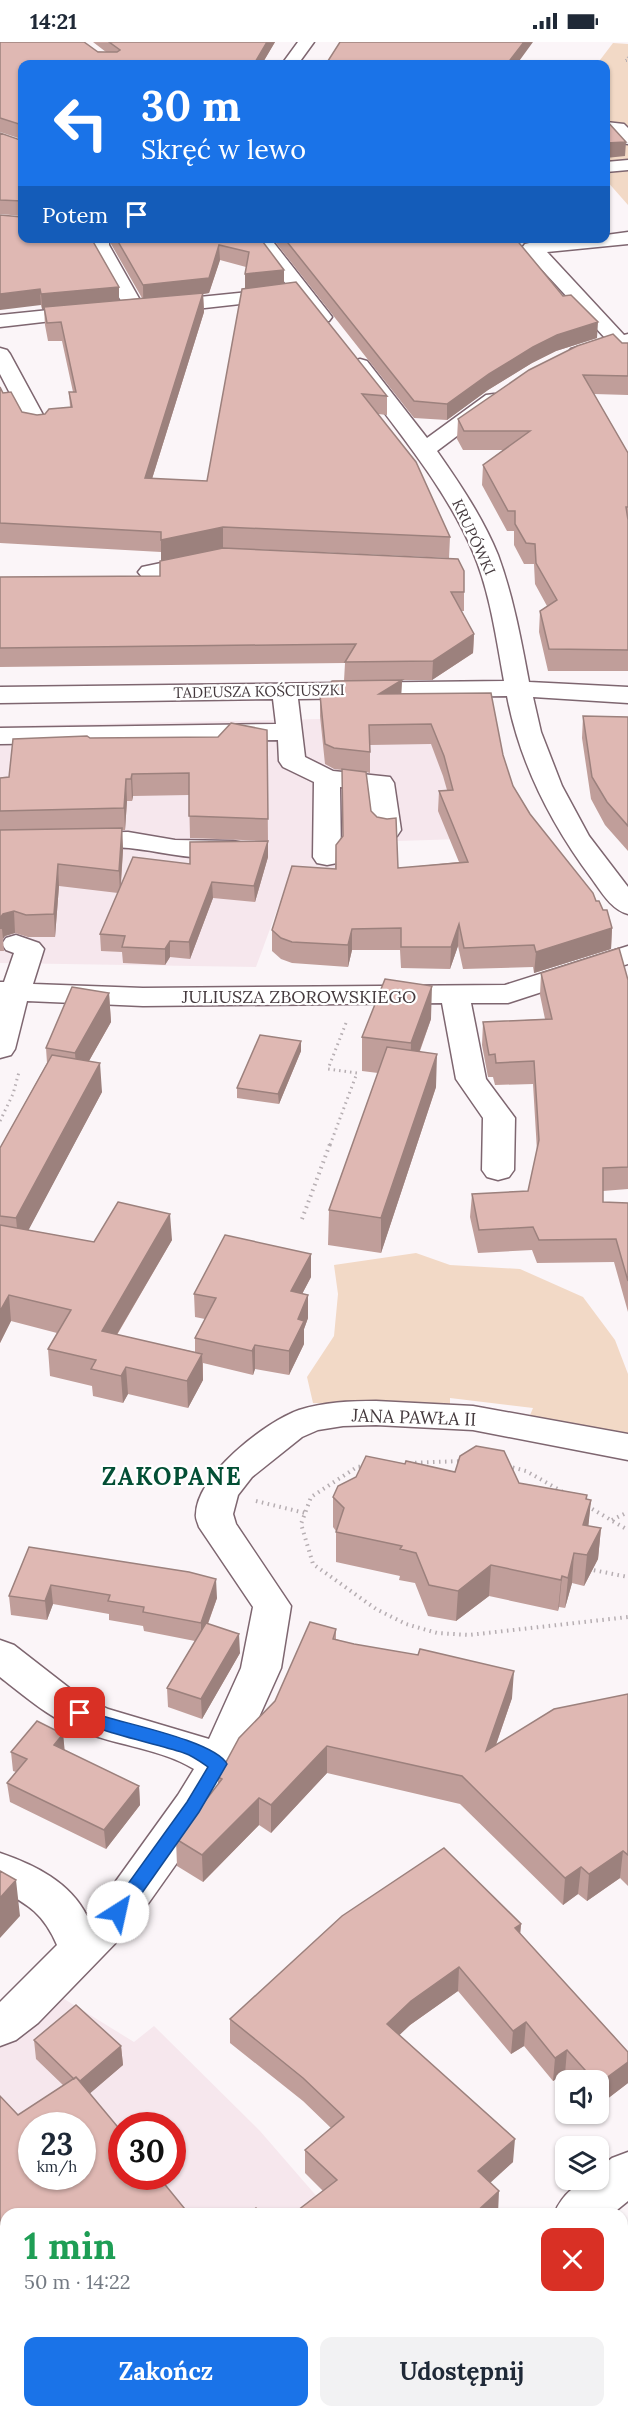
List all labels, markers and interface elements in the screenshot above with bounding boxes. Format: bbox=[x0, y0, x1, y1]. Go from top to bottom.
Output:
text: 14:21 bbox=[30, 7, 77, 35]
text: 30 m bbox=[141, 79, 241, 133]
icon: left bbox=[42, 84, 120, 162]
text: Skręć w lewo bbox=[141, 132, 306, 166]
icon: arrive bbox=[120, 198, 153, 231]
text: Potem bbox=[42, 201, 108, 229]
street label: KRUPÓWKI bbox=[448, 496, 500, 578]
street label: TADEUSZA KOŚCIUSZKI bbox=[173, 680, 345, 702]
street label: JULIUSZA ZBOROWSKIEGO bbox=[181, 985, 416, 1008]
street label: JANA PAWŁA II bbox=[350, 1403, 477, 1431]
district label: ZAKOPANE bbox=[102, 1461, 242, 1492]
pin bbox=[54, 1687, 105, 1738]
icon: arrive bbox=[63, 1696, 96, 1729]
position arrow bbox=[86, 1880, 150, 1944]
map controls bbox=[555, 2070, 609, 2190]
button: sound bbox=[555, 2070, 609, 2124]
speed limit sign: 30 bbox=[108, 2112, 186, 2190]
text: 23 bbox=[41, 2125, 73, 2163]
button: layers bbox=[555, 2136, 609, 2190]
text: km/h bbox=[37, 2157, 77, 2176]
text: 1 min bbox=[24, 2223, 116, 2269]
button: close bbox=[541, 2228, 604, 2291]
text: 50 m · 14:22 bbox=[24, 2269, 131, 2294]
button: Zakończ bbox=[24, 2337, 308, 2406]
button: Udostępnij bbox=[320, 2337, 604, 2406]

